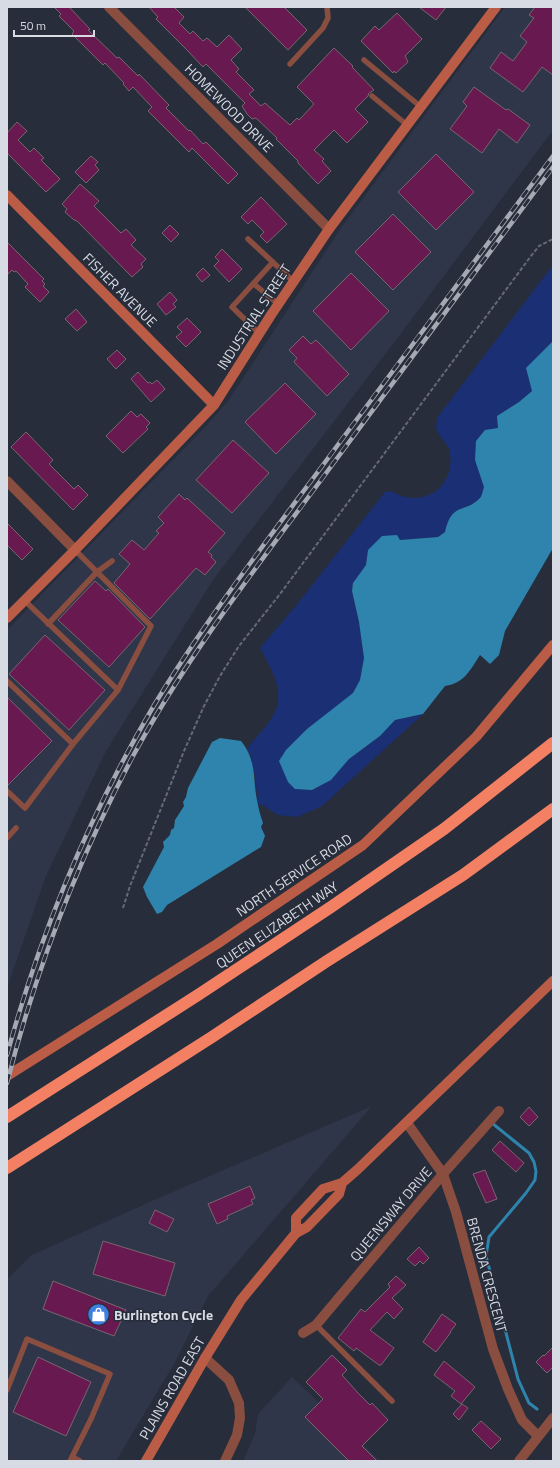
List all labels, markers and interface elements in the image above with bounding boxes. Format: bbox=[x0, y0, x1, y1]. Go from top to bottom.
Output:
scale bar bbox=[14, 12, 94, 38]
text: 50 m bbox=[20, 16, 46, 35]
street label: HOMEWOOD DRIVE bbox=[180, 58, 279, 157]
street label: FISHER AVENUE bbox=[79, 248, 162, 332]
street label: INDUSTRIAL STREET bbox=[211, 259, 296, 374]
street label: NORTH SERVICE ROAD bbox=[231, 828, 356, 921]
street label: QUEEN ELIZABETH WAY bbox=[211, 875, 342, 973]
street label: QUEENSWAY DRIVE bbox=[345, 1161, 437, 1266]
street label: BRENDA CRESCENT bbox=[462, 1215, 513, 1335]
shop icon: Burlington Cycle bbox=[86, 1302, 112, 1328]
place label: Burlington Cycle bbox=[114, 1304, 213, 1325]
street label: PLAINS ROAD EAST bbox=[133, 1332, 210, 1443]

